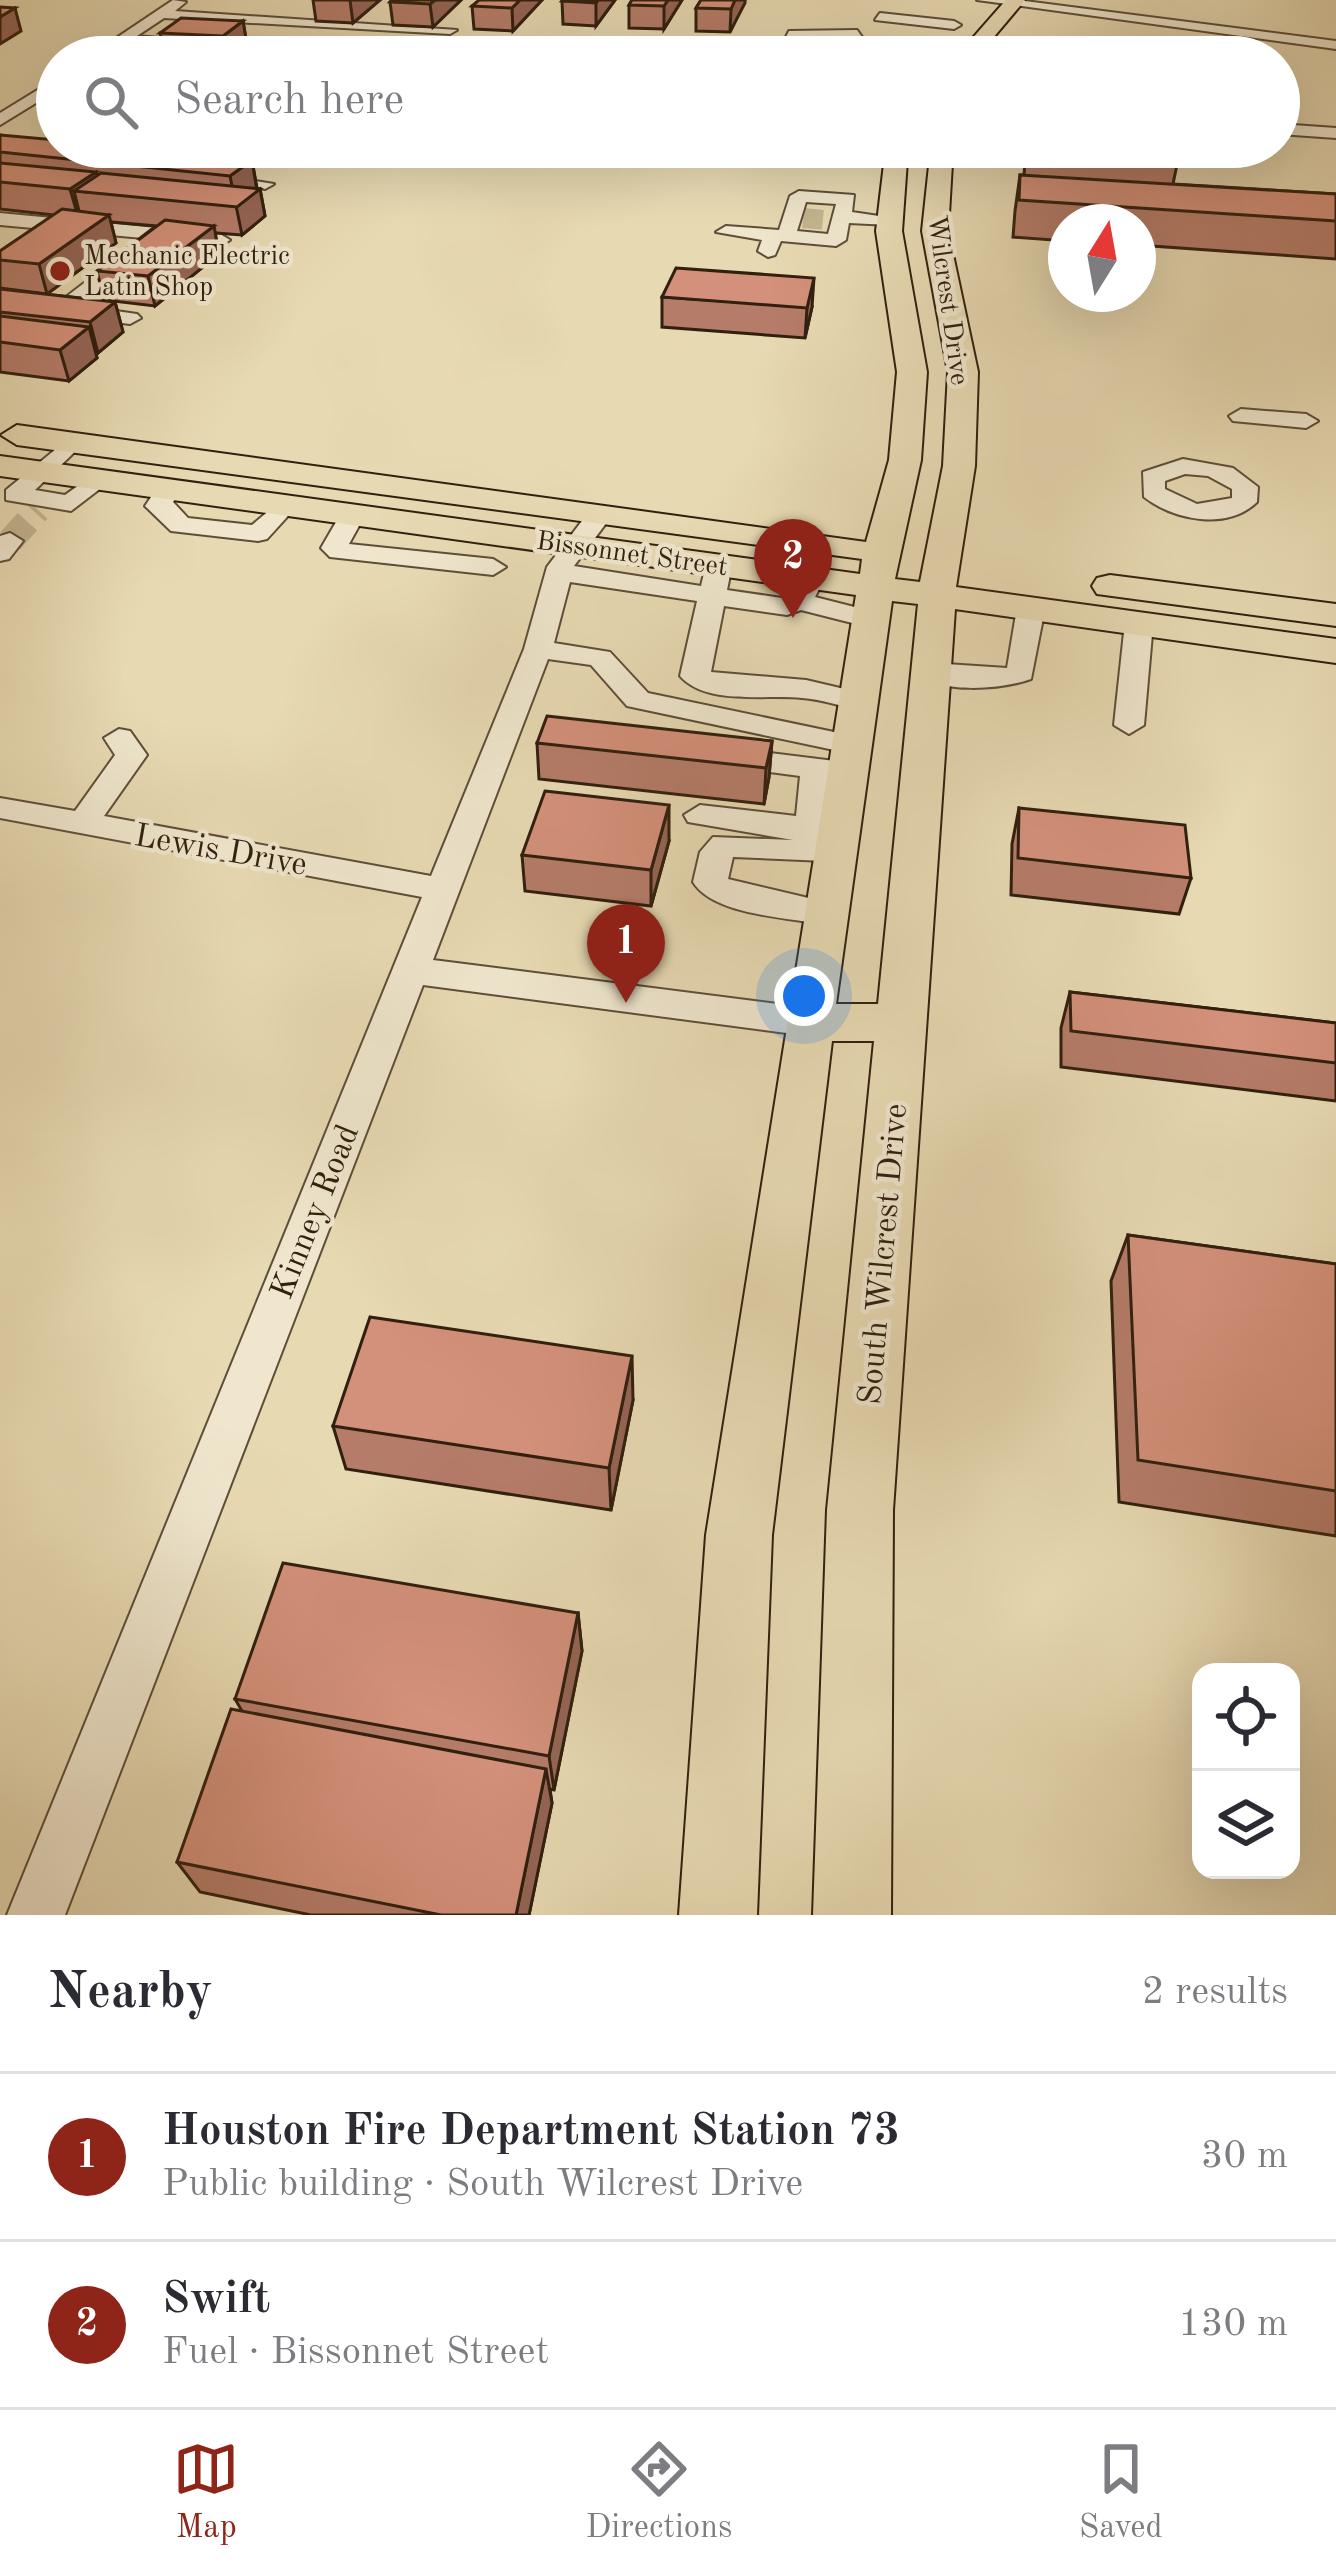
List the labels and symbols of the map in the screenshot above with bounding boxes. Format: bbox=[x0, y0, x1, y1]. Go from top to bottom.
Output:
north arrow bbox=[1048, 204, 1156, 312]
street label: Wilcrest Drive bbox=[922, 214, 973, 387]
place label: Mechanic Electric Latin Shop bbox=[84, 243, 290, 301]
marker: Mechanic Electric Latin Shop bbox=[47, 258, 73, 284]
pin: 2 bbox=[754, 519, 832, 618]
street label: Bissonnet Street bbox=[534, 528, 729, 581]
street label: Lewis Drive bbox=[132, 820, 309, 883]
pin: 1 bbox=[587, 904, 665, 1003]
your location bbox=[774, 966, 834, 1026]
street label: South Wilcrest Drive bbox=[855, 1102, 914, 1406]
street label: Kinney Road bbox=[266, 1120, 366, 1304]

